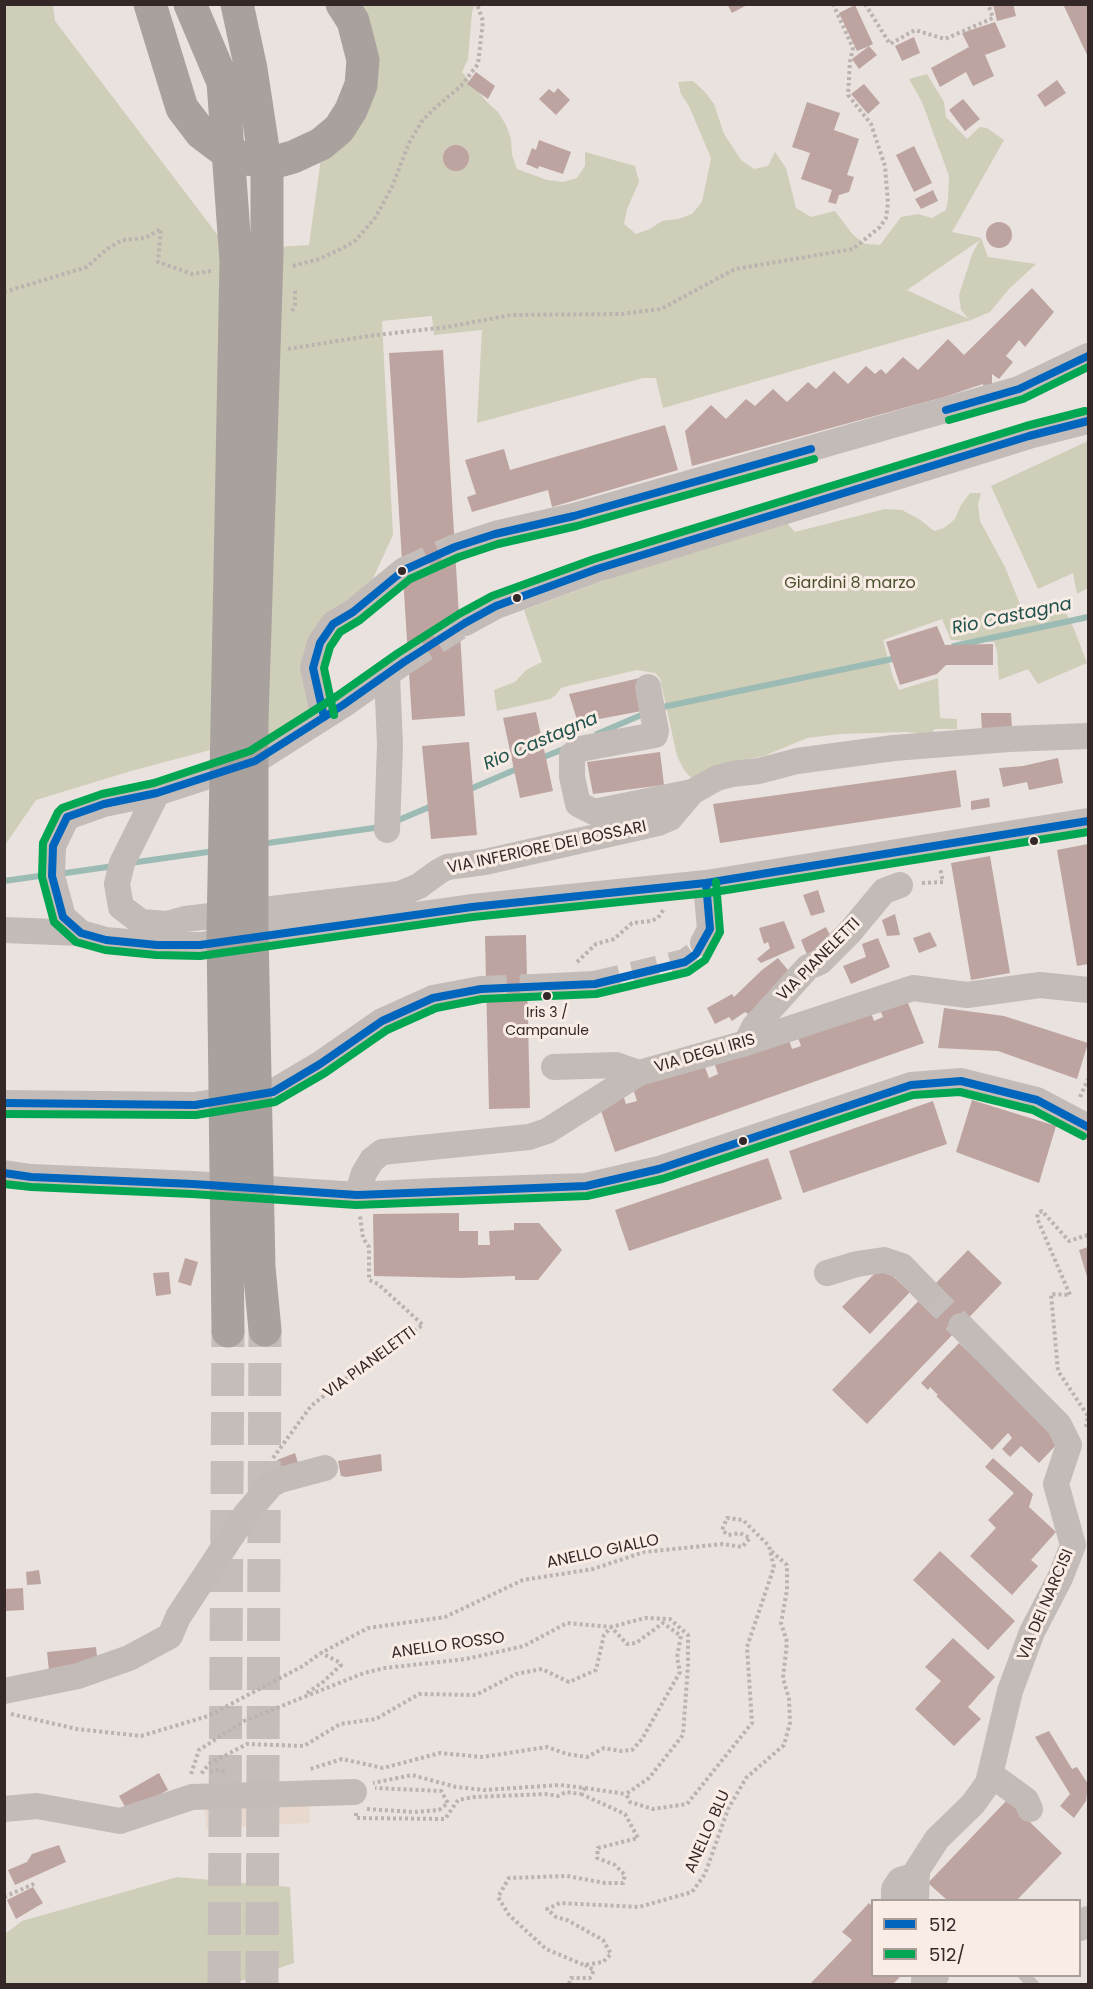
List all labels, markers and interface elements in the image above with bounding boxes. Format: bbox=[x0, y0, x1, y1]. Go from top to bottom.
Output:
unlabelled marker bbox=[396, 565, 408, 577]
park label: Giardini 8 marzo bbox=[784, 574, 916, 594]
unlabelled marker bbox=[511, 592, 523, 604]
water label: Rio Castagna bbox=[950, 594, 1074, 640]
water label: Rio Castagna bbox=[480, 708, 602, 776]
street label: VIA INFERIORE DEI BOSSARI bbox=[446, 818, 648, 878]
unlabelled marker bbox=[1028, 835, 1040, 847]
street label: VIA PIANELETTI bbox=[773, 914, 865, 1006]
marker: Iris 3 / Campanule bbox=[541, 990, 553, 1002]
place label: Iris 3 / Campanule bbox=[505, 1005, 589, 1038]
street label: VIA DEGLI IRIS bbox=[652, 1030, 758, 1078]
unlabelled marker bbox=[737, 1135, 749, 1147]
street label: VIA PIANELETTI bbox=[320, 1323, 420, 1403]
street label: ANELLO GIALLO bbox=[545, 1531, 661, 1573]
street label: VIA DEI NARCISI bbox=[1014, 1547, 1078, 1663]
street label: ANELLO ROSSO bbox=[390, 1629, 506, 1663]
street label: ANELLO BLU bbox=[681, 1788, 735, 1876]
legend bbox=[871, 1899, 1081, 1977]
text: 512 bbox=[929, 1912, 956, 1937]
text: 512/ bbox=[929, 1942, 965, 1967]

